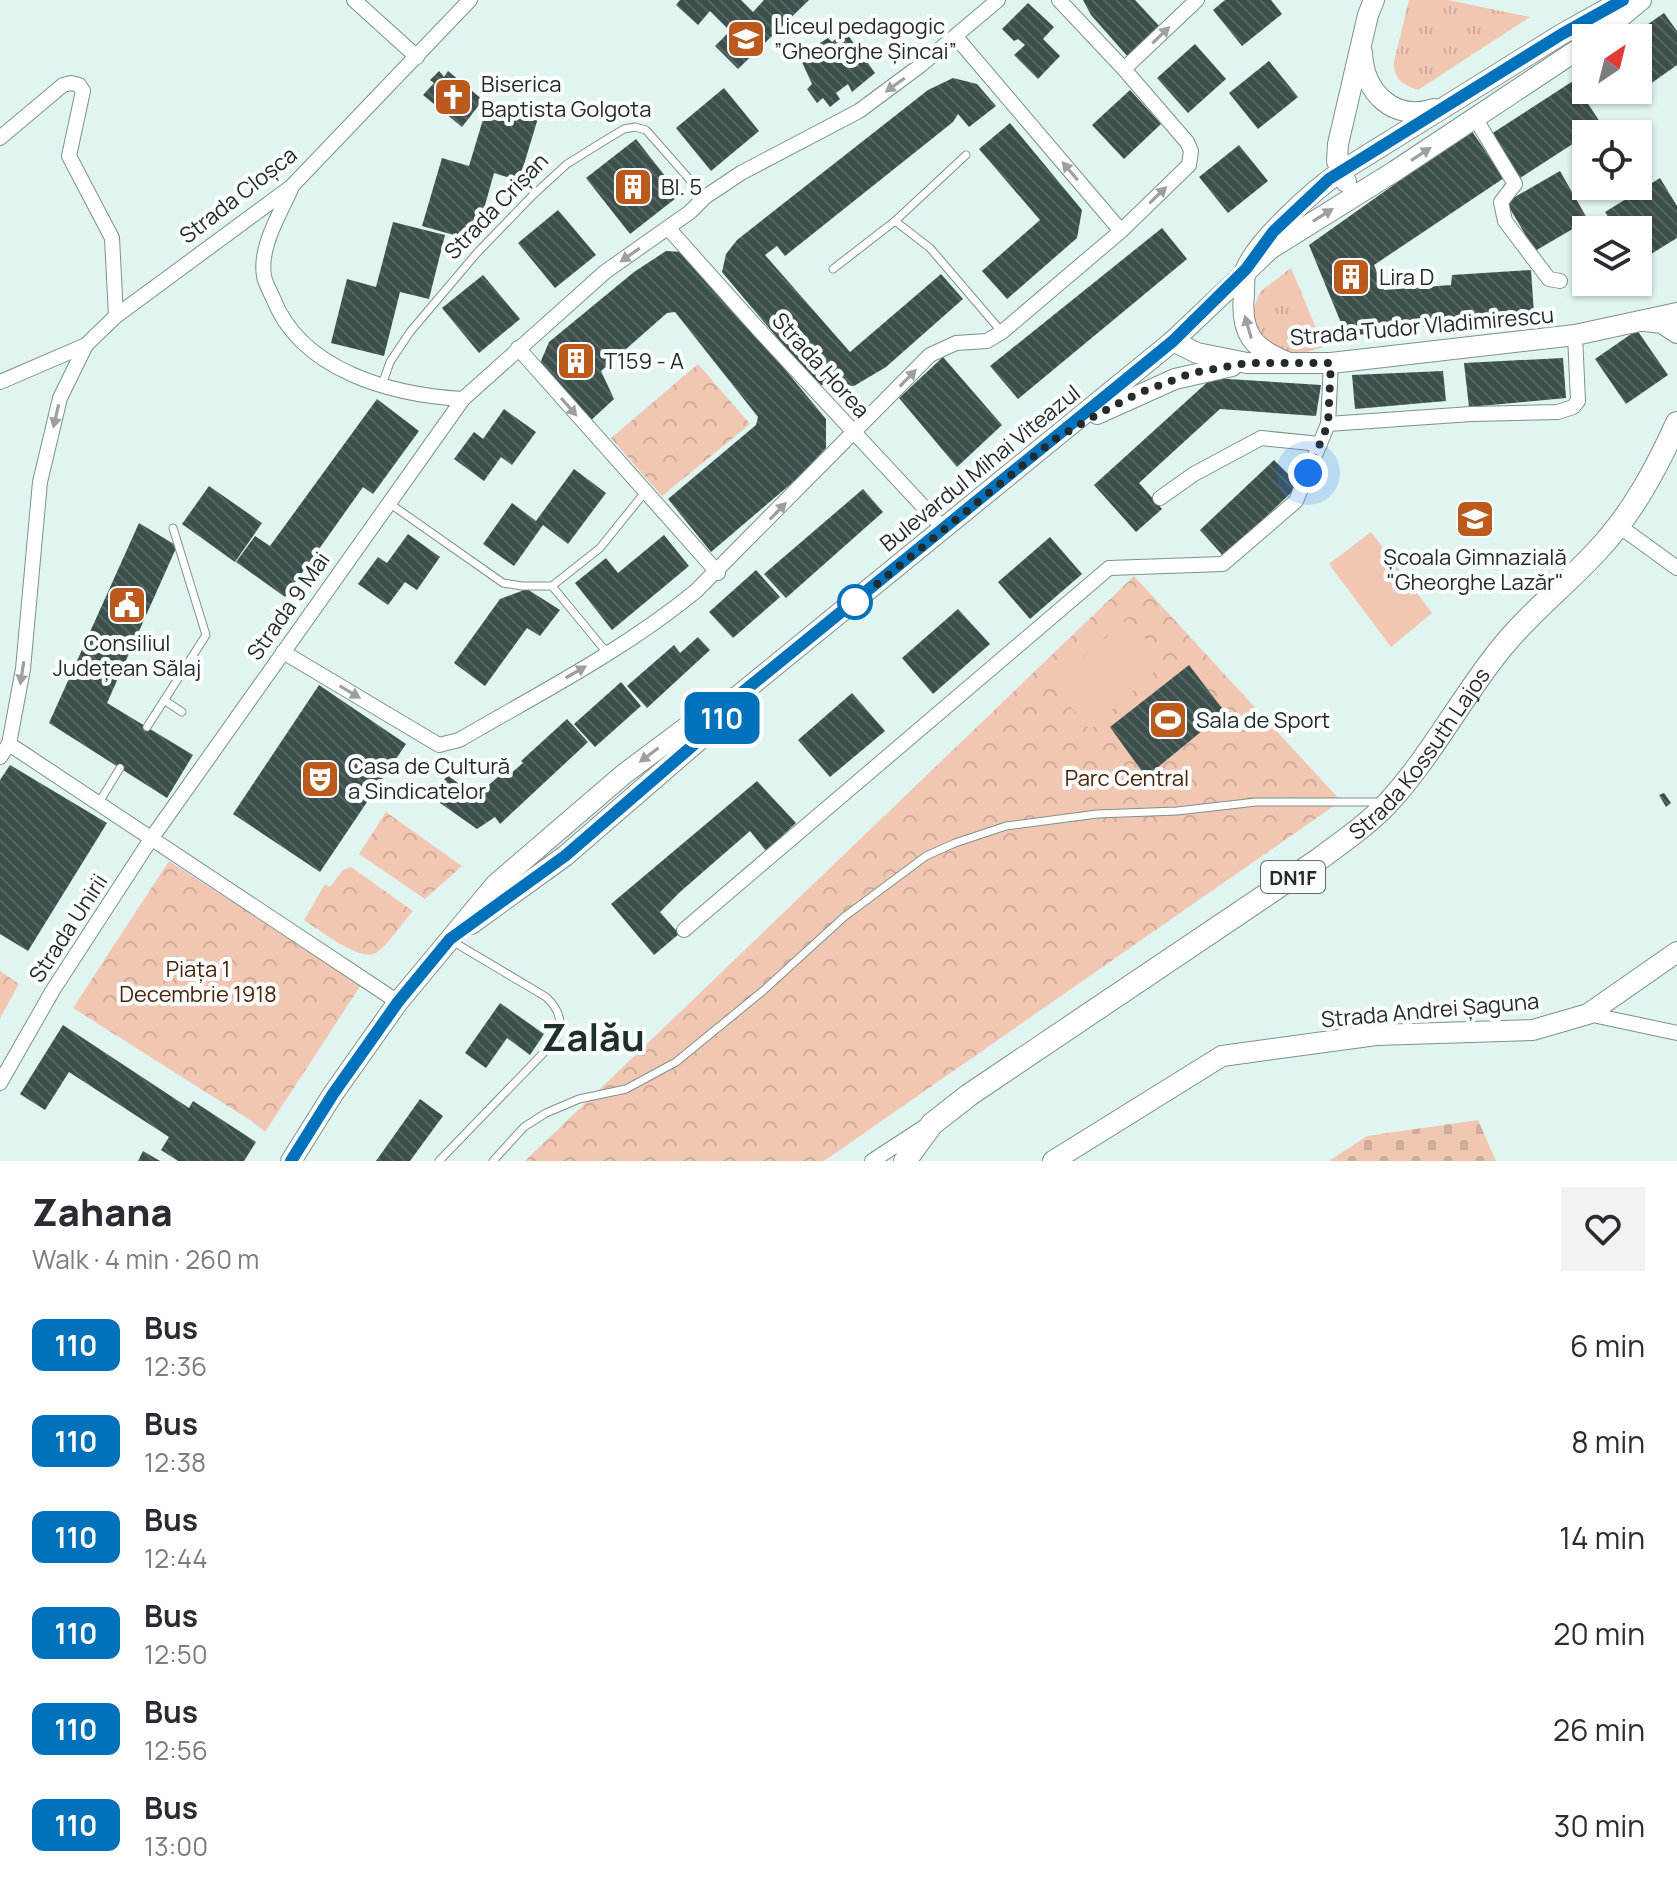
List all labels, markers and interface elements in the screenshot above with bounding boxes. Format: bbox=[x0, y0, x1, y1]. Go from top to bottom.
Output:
place label: Liceul pedagogic ”Gheorghe Șincai” bbox=[774, 11, 957, 66]
school or university icon: Liceul pedagogic ”Gheorghe Șincai” bbox=[725, 18, 767, 60]
north arrow bbox=[1572, 24, 1652, 104]
map controls bbox=[1572, 24, 1652, 296]
one-way arrow bbox=[1151, 26, 1170, 44]
place label: Biserica Baptista Golgota bbox=[481, 69, 651, 124]
church icon: Biserica Baptista Golgota bbox=[432, 76, 474, 118]
one-way arrow bbox=[884, 77, 905, 92]
button: locate bbox=[1572, 120, 1652, 200]
street label: Strada Cloșca bbox=[173, 140, 303, 250]
street label: Strada Crișan bbox=[437, 146, 555, 266]
one-way arrow bbox=[1410, 147, 1432, 162]
one-way arrow bbox=[1062, 162, 1079, 182]
building icon: Bl. 5 bbox=[612, 166, 654, 208]
place label: Bl. 5 bbox=[661, 172, 702, 202]
one-way arrow bbox=[1148, 186, 1167, 205]
one-way arrow bbox=[1312, 208, 1333, 223]
button: layers bbox=[1572, 216, 1652, 296]
one-way arrow bbox=[619, 247, 640, 262]
building icon: Lira D bbox=[1330, 256, 1372, 298]
place label: Lira D bbox=[1379, 262, 1434, 292]
street label: Strada Tudor Vladimirescu bbox=[1289, 300, 1555, 352]
street label: Strada Horea bbox=[766, 306, 876, 424]
one-way arrow bbox=[1241, 314, 1253, 339]
building icon: T159 - A bbox=[555, 340, 597, 382]
place label: T159 - A bbox=[604, 346, 684, 376]
one-way arrow bbox=[899, 369, 917, 388]
street label: Bulevardul Mihai Viteazul bbox=[874, 378, 1086, 558]
one-way arrow bbox=[560, 396, 577, 416]
one-way arrow bbox=[49, 404, 61, 429]
your location bbox=[1288, 453, 1328, 493]
school or university icon: Școala Gimnazială "Gheorghe Lazăr" bbox=[1454, 498, 1496, 540]
one-way arrow bbox=[768, 502, 787, 521]
place label: Școala Gimnazială "Gheorghe Lazăr" bbox=[1383, 542, 1567, 597]
street label: Strada 9 Mai bbox=[240, 546, 336, 666]
public building icon: Consiliul Județean Sălaj bbox=[106, 584, 148, 626]
unlabelled marker bbox=[838, 585, 872, 619]
place label: Consiliul Județean Sălaj bbox=[53, 628, 201, 683]
one-way arrow bbox=[15, 661, 28, 686]
street label: Strada Kossuth Lajos bbox=[1342, 661, 1497, 847]
one-way arrow bbox=[565, 665, 587, 679]
one-way arrow bbox=[339, 685, 361, 699]
line badge: 110 bbox=[676, 692, 768, 744]
text: 110 bbox=[701, 699, 743, 737]
sports icon: Sala de Sport bbox=[1147, 699, 1189, 741]
place label: Sala de Sport bbox=[1196, 705, 1330, 735]
one-way arrow bbox=[639, 746, 660, 762]
place label: Casa de Cultură a Sindicatelor bbox=[348, 751, 510, 806]
theatre icon: Casa de Cultură a Sindicatelor bbox=[299, 758, 341, 800]
park label: Parc Central bbox=[1065, 763, 1189, 793]
road number: DN1F bbox=[1261, 861, 1325, 893]
street label: Strada Unirii bbox=[22, 868, 114, 988]
park label: Piața 1 Decembrie 1918 bbox=[119, 954, 277, 1009]
street label: Strada Andrei Șaguna bbox=[1320, 986, 1540, 1034]
district label: Zalău bbox=[541, 1010, 645, 1062]
text: Zahana bbox=[32, 1185, 173, 1237]
button: heart bbox=[1561, 1187, 1645, 1271]
text: Walk · 4 min · 260 m bbox=[32, 1241, 259, 1277]
text: Bus bbox=[144, 1307, 198, 1348]
text: 6 min bbox=[1570, 1325, 1645, 1366]
text: 110 bbox=[55, 1326, 97, 1364]
text: 12:36 bbox=[144, 1348, 207, 1384]
text: Bus bbox=[144, 1403, 198, 1444]
text: 8 min bbox=[1571, 1421, 1645, 1462]
text: 110 bbox=[55, 1422, 97, 1460]
text: 12:38 bbox=[144, 1444, 206, 1480]
text: Bus bbox=[144, 1499, 198, 1540]
text: 14 min bbox=[1559, 1517, 1645, 1558]
text: 110 bbox=[55, 1518, 97, 1556]
text: 12:44 bbox=[144, 1540, 208, 1576]
text: Bus bbox=[144, 1595, 198, 1636]
text: 20 min bbox=[1553, 1613, 1645, 1654]
text: 110 bbox=[55, 1614, 97, 1652]
text: 12:50 bbox=[144, 1636, 208, 1672]
text: Bus bbox=[144, 1691, 198, 1732]
text: 26 min bbox=[1553, 1709, 1645, 1750]
text: 110 bbox=[55, 1710, 97, 1748]
text: 12:56 bbox=[144, 1732, 208, 1768]
text: Bus bbox=[144, 1787, 198, 1828]
text: 30 min bbox=[1554, 1805, 1645, 1846]
text: 110 bbox=[55, 1806, 97, 1844]
text: 13:00 bbox=[144, 1828, 208, 1864]

